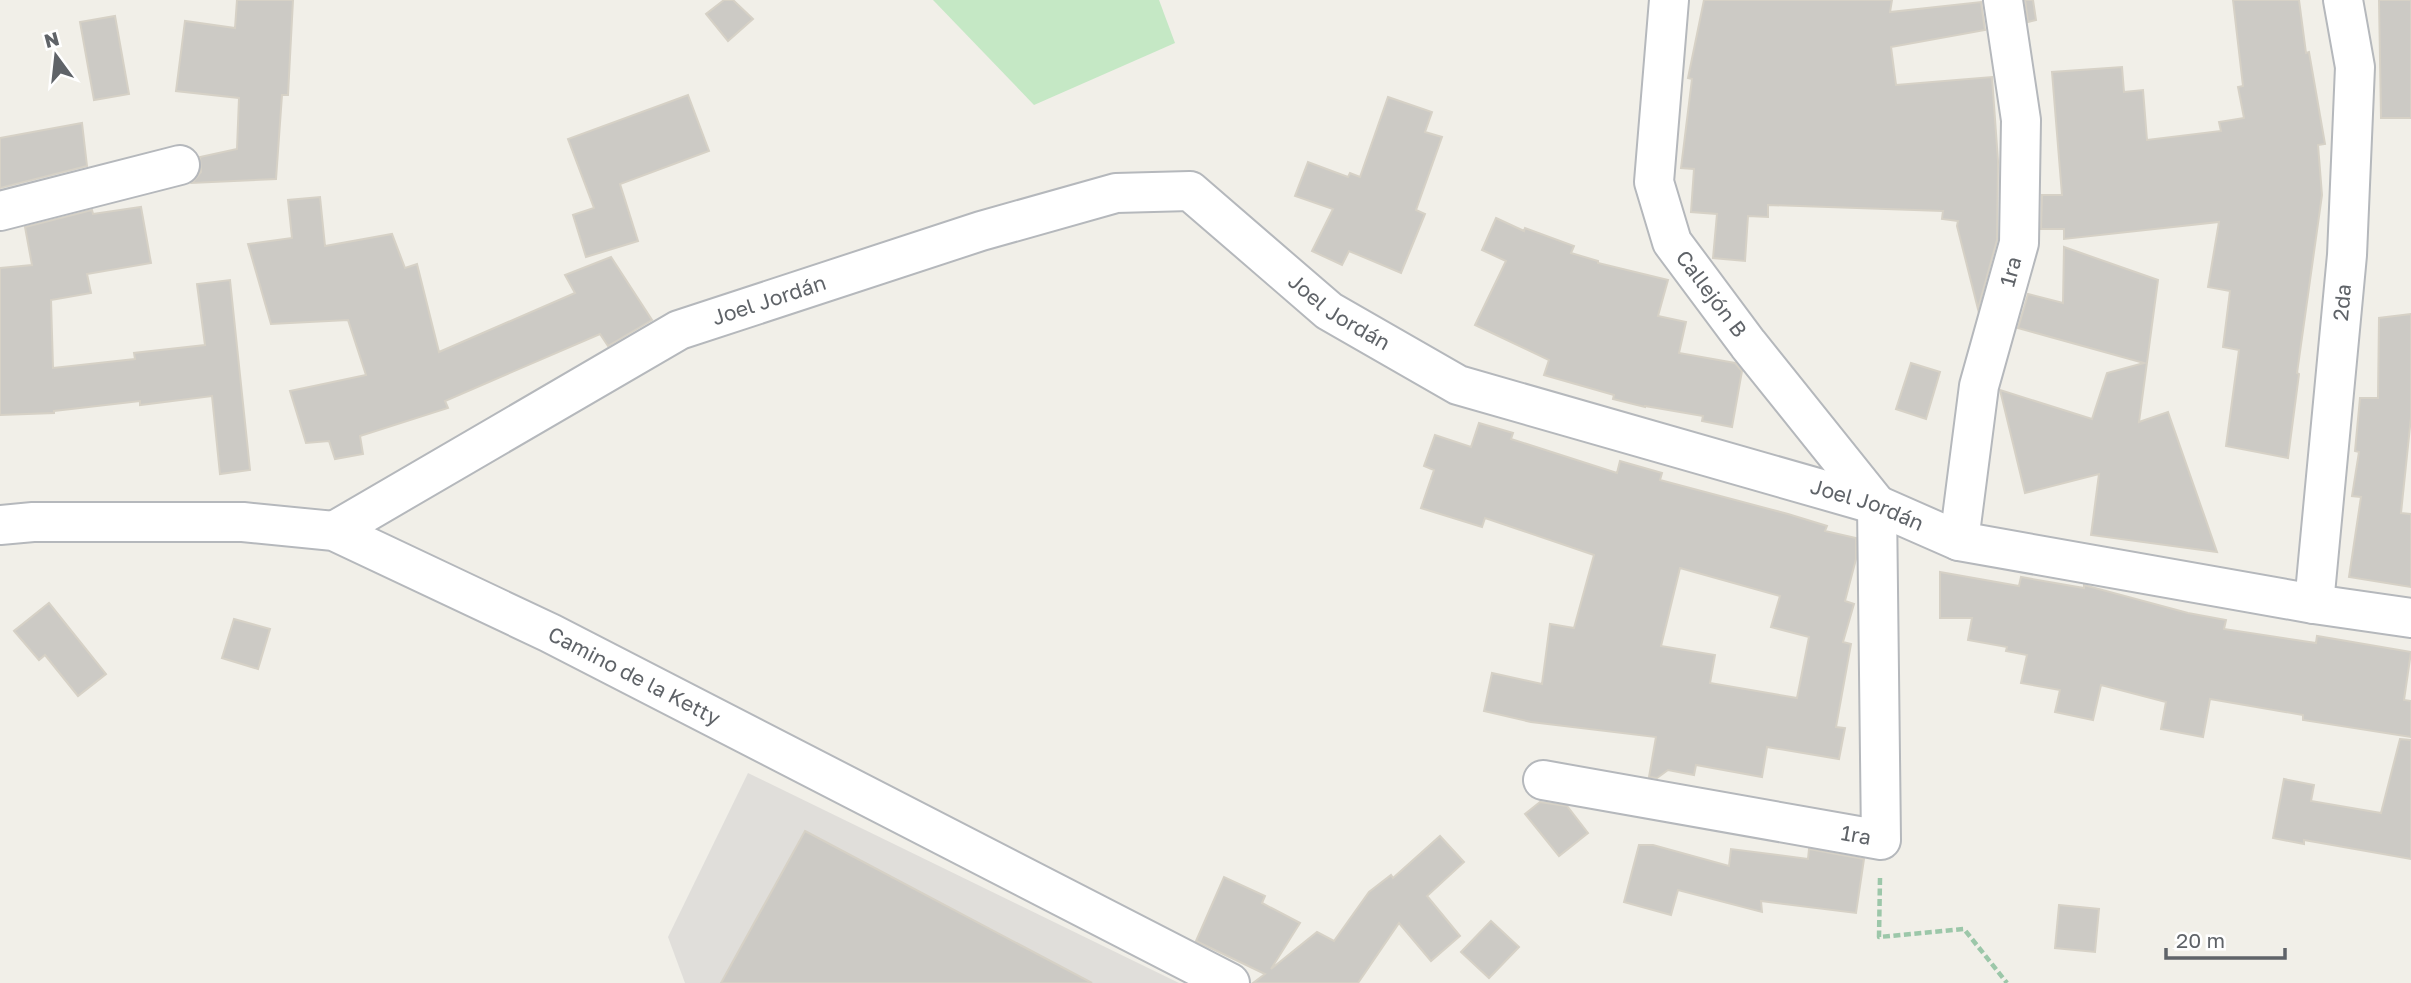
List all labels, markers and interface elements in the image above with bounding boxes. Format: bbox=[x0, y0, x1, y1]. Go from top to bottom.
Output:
north arrow bbox=[21, 21, 91, 91]
text: N bbox=[42, 26, 61, 52]
street label: Callejón B bbox=[1671, 245, 1753, 342]
street label: 1ra bbox=[1993, 253, 2027, 289]
street label: Joel Jordán bbox=[1283, 268, 1395, 355]
street label: Joel Jordán bbox=[708, 269, 829, 330]
street label: 2da bbox=[2327, 283, 2356, 322]
street label: Joel Jordán bbox=[1808, 473, 1928, 536]
street label: Camino de la Ketty bbox=[544, 620, 725, 731]
street label: 1ra bbox=[1839, 819, 1873, 850]
scale bar bbox=[2166, 916, 2285, 960]
text: 20 m bbox=[2176, 927, 2225, 953]

